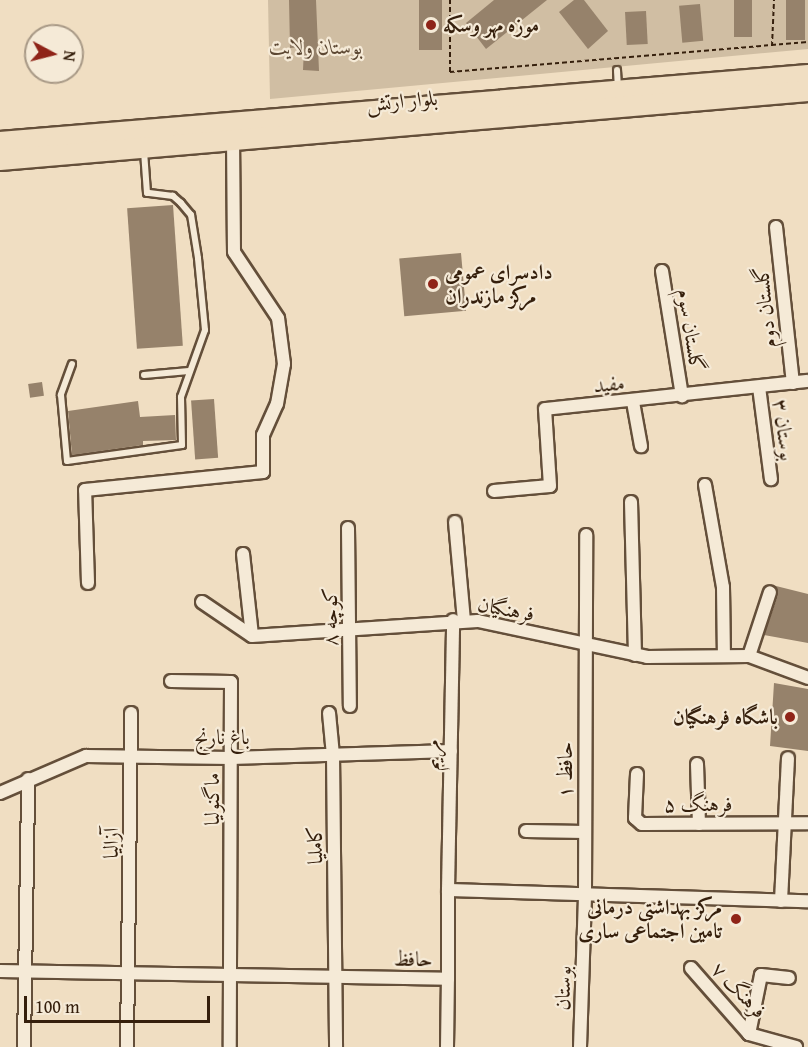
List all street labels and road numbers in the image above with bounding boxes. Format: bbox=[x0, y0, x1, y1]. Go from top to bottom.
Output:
street label: بلوار ارتش bbox=[365, 85, 439, 117]
street label: گلستان دوم bbox=[748, 265, 782, 349]
street label: گلستان سوم bbox=[672, 287, 710, 373]
street label: مفید bbox=[592, 370, 626, 398]
street label: بوستان ۳ bbox=[768, 398, 800, 462]
street label: کوچه ۸ bbox=[317, 588, 343, 646]
street label: فرهنگیان bbox=[476, 591, 536, 627]
street label: باغ نارنج bbox=[194, 724, 250, 750]
street label: مریم bbox=[419, 739, 445, 771]
street label: حافظ ۱ bbox=[552, 742, 578, 798]
street label: ماگنولیا bbox=[199, 773, 225, 825]
street label: فرهنگ ۵ bbox=[664, 791, 732, 817]
street label: کاملیا bbox=[302, 826, 328, 864]
street label: آزالیا bbox=[98, 827, 124, 859]
street label: حافظ bbox=[393, 946, 433, 972]
street label: فرهنگ ۷ bbox=[706, 957, 772, 1023]
street label: بوستان bbox=[550, 965, 576, 1011]

